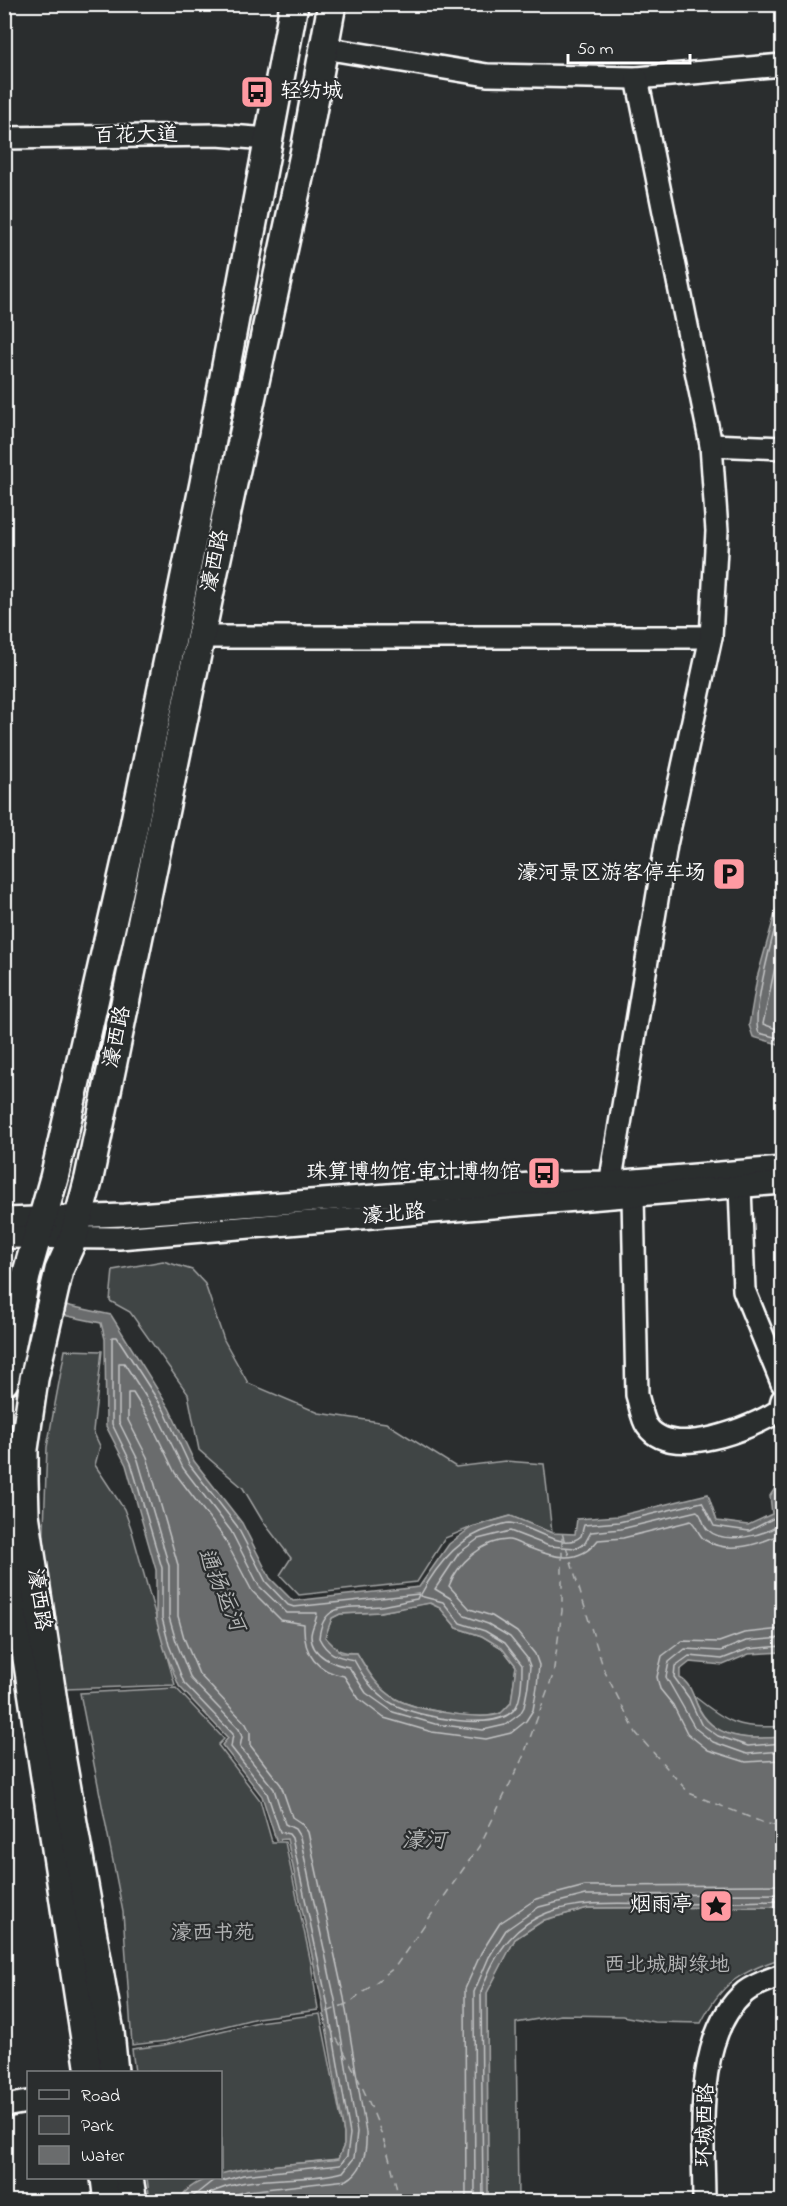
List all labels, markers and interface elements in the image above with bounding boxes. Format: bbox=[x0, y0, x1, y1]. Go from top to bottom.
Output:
scale bar bbox=[568, 27, 690, 65]
text: 50 m bbox=[577, 37, 614, 63]
bus stop icon: 轻纺城 bbox=[239, 74, 275, 110]
place label: 轻纺城 bbox=[280, 77, 343, 107]
street label: 百花大道 bbox=[94, 120, 178, 152]
street label: 濠西路 bbox=[195, 527, 237, 595]
parking icon: 濠河景区游客停车场 bbox=[711, 856, 747, 892]
place label: 濠河景区游客停车场 bbox=[517, 859, 706, 889]
street label: 濠西路 bbox=[97, 1003, 139, 1071]
bus stop icon: 珠算博物馆·审计博物馆 bbox=[526, 1155, 562, 1191]
place label: 珠算博物馆·审计博物馆 bbox=[307, 1158, 521, 1188]
street label: 濠北路 bbox=[361, 1197, 427, 1233]
water label: 通扬运河 bbox=[188, 1543, 253, 1640]
street label: 濠西路 bbox=[19, 1567, 57, 1633]
water label: 濠河 bbox=[402, 1826, 449, 1858]
place icon: 烟雨亭 bbox=[698, 1888, 734, 1924]
place label: 烟雨亭 bbox=[630, 1891, 693, 1921]
park label: 濠西书苑 bbox=[171, 1919, 255, 1949]
park label: 西北城脚绿地 bbox=[604, 1951, 730, 1981]
legend bbox=[27, 2071, 222, 2179]
street label: 环城西路 bbox=[690, 2083, 722, 2167]
text: Road bbox=[81, 2084, 120, 2110]
text: Park bbox=[81, 2114, 114, 2140]
text: Water bbox=[81, 2144, 125, 2170]

